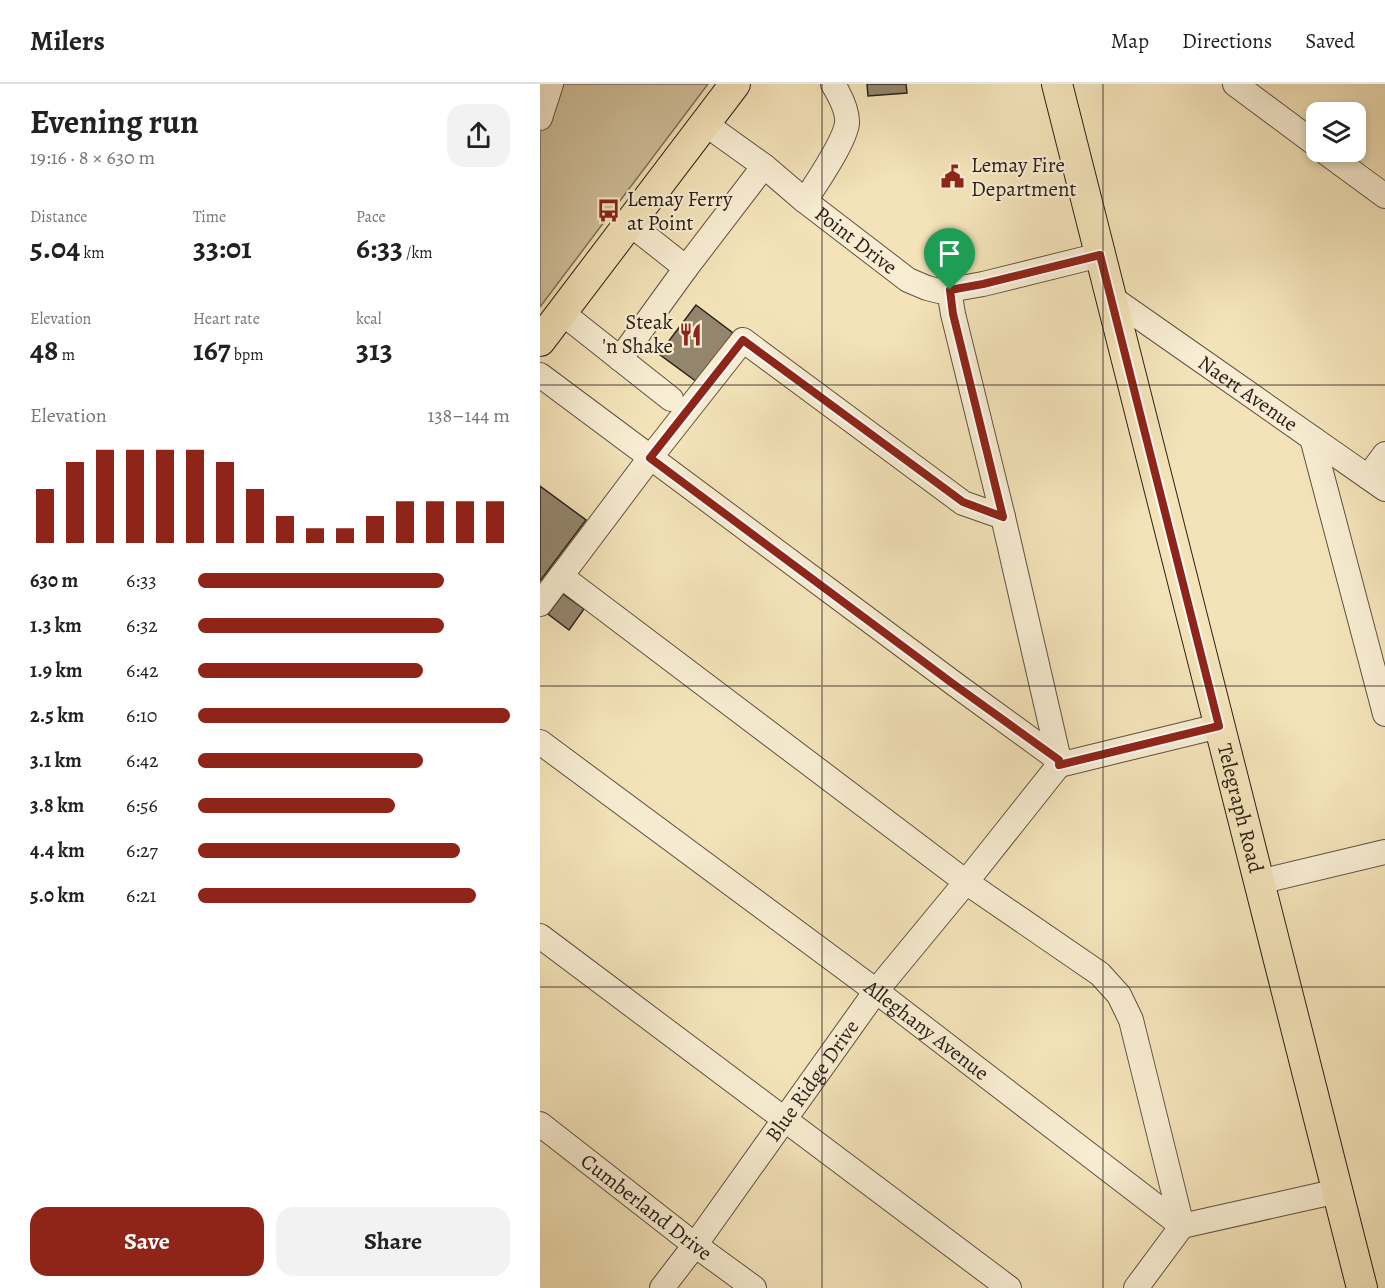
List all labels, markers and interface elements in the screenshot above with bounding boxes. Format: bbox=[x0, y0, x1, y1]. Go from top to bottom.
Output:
text: Milers bbox=[30, 22, 105, 60]
text: Map bbox=[1111, 27, 1149, 55]
text: Directions bbox=[1182, 27, 1272, 55]
text: Saved bbox=[1305, 27, 1355, 55]
text: Evening run bbox=[30, 99, 199, 144]
map controls bbox=[1306, 102, 1366, 162]
button: layers bbox=[1306, 102, 1366, 162]
button: share bbox=[447, 104, 510, 167]
text: 19:16 · 8 × 630 m bbox=[30, 144, 155, 171]
place label: Lemay Fire Department bbox=[971, 151, 1076, 203]
public building icon: Lemay Fire Department bbox=[940, 164, 966, 190]
place label: Lemay Ferry at Point bbox=[627, 185, 733, 237]
bus stop icon: Lemay Ferry at Point bbox=[596, 198, 622, 224]
street label: Point Drive bbox=[809, 200, 903, 281]
text: Distance bbox=[30, 206, 87, 228]
text: Time bbox=[193, 206, 226, 228]
text: Pace bbox=[356, 206, 386, 228]
text: 5.04 bbox=[30, 228, 80, 268]
text: 33:01 bbox=[193, 228, 252, 268]
text: 6:33 bbox=[356, 228, 403, 268]
pin bbox=[924, 228, 975, 290]
icon: arrive bbox=[933, 237, 966, 270]
text: km bbox=[80, 242, 105, 264]
text: /km bbox=[403, 242, 433, 264]
text: Elevation bbox=[30, 308, 91, 330]
text: Heart rate bbox=[193, 308, 260, 330]
text: kcal bbox=[356, 308, 382, 330]
place label: Steak 'n Shake bbox=[602, 308, 674, 360]
restaurant icon: Steak 'n Shake bbox=[678, 321, 704, 347]
text: 48 bbox=[30, 330, 59, 370]
text: 167 bbox=[193, 330, 231, 370]
text: 313 bbox=[356, 330, 393, 370]
text: m bbox=[59, 344, 75, 366]
text: bpm bbox=[231, 344, 264, 366]
street label: Naert Avenue bbox=[1193, 349, 1303, 438]
text: Elevation bbox=[30, 402, 107, 429]
text: 138–144 m bbox=[427, 402, 510, 429]
text: 630 m bbox=[30, 567, 78, 594]
text: 6:33 bbox=[126, 567, 157, 594]
text: 1.3 km bbox=[30, 612, 82, 639]
text: 6:32 bbox=[126, 612, 158, 639]
text: 1.9 km bbox=[30, 657, 83, 684]
text: 6:42 bbox=[126, 657, 159, 684]
text: 2.5 km bbox=[30, 702, 84, 729]
text: 6:10 bbox=[126, 702, 158, 729]
street label: Telegraph Road bbox=[1211, 741, 1270, 876]
text: 3.1 km bbox=[30, 747, 82, 774]
text: 6:42 bbox=[126, 747, 159, 774]
text: 3.8 km bbox=[30, 792, 84, 819]
text: 6:56 bbox=[126, 792, 158, 819]
text: 4.4 km bbox=[30, 837, 85, 864]
text: 6:27 bbox=[126, 837, 158, 864]
text: 5.0 km bbox=[30, 882, 85, 909]
text: 6:21 bbox=[126, 882, 156, 909]
street label: Alleghany Avenue bbox=[858, 972, 995, 1087]
street label: Blue Ridge Drive bbox=[759, 1014, 865, 1147]
street label: Cumberland Drive bbox=[575, 1147, 718, 1267]
button: Save bbox=[30, 1207, 264, 1276]
button: Share bbox=[276, 1207, 510, 1276]

